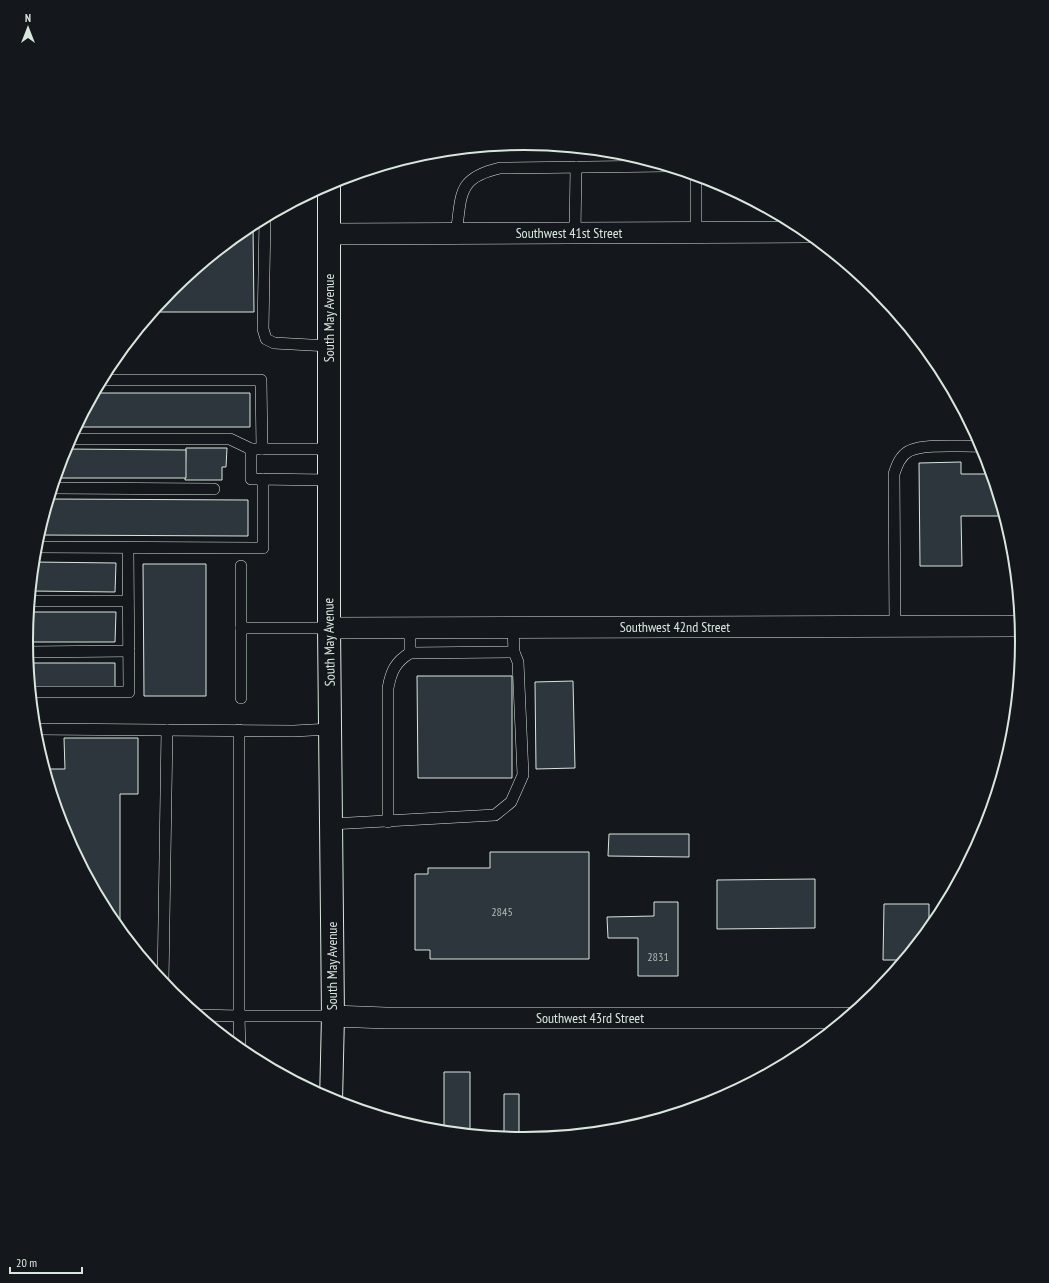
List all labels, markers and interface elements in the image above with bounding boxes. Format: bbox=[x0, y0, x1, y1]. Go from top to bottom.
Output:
north arrow bbox=[8, 8, 48, 48]
text: N bbox=[25, 11, 31, 25]
street label: Southwest 41st Street bbox=[516, 224, 623, 242]
street label: South May Avenue bbox=[320, 274, 338, 362]
street label: South May Avenue bbox=[319, 597, 339, 686]
street label: Southwest 42nd Street bbox=[620, 618, 730, 636]
house number: 2845 bbox=[491, 904, 513, 919]
street label: South May Avenue bbox=[323, 922, 341, 1010]
house number: 2831 bbox=[647, 949, 669, 964]
street label: Southwest 43rd Street bbox=[536, 1009, 644, 1027]
scale bar bbox=[10, 1249, 82, 1275]
text: 20 m bbox=[16, 1255, 37, 1270]

